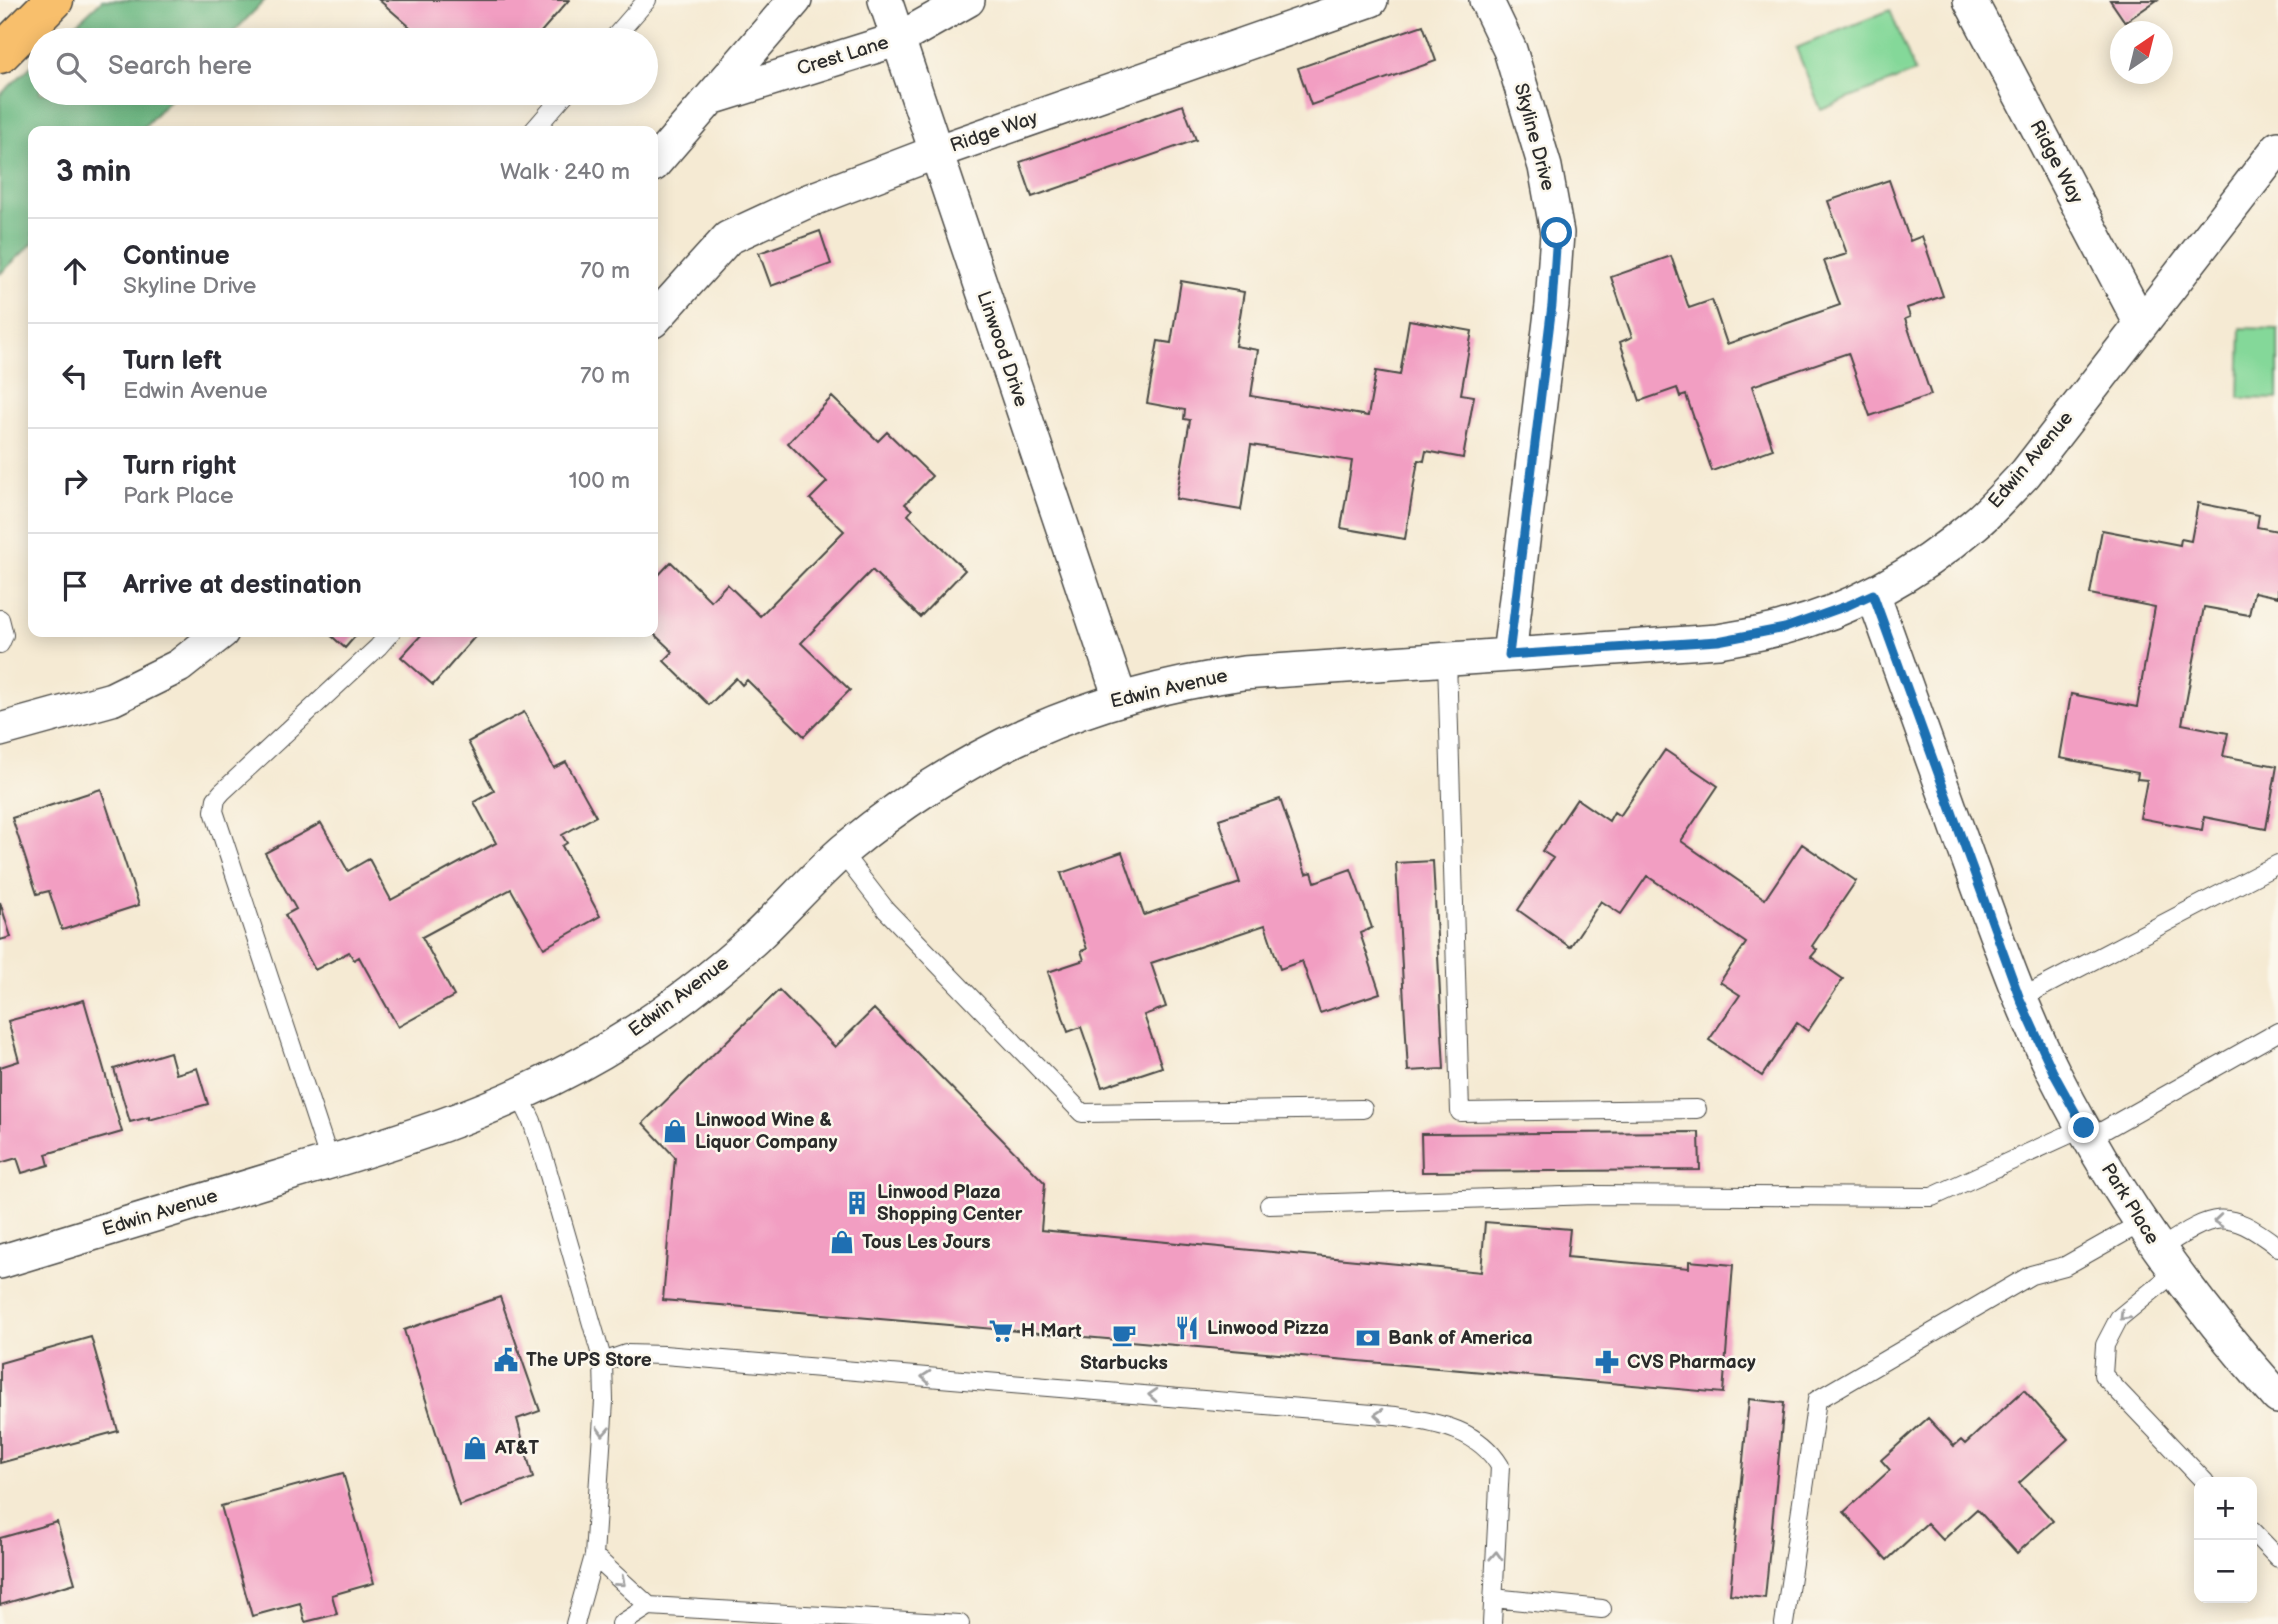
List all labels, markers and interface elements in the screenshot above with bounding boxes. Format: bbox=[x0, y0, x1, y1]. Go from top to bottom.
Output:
north arrow bbox=[2110, 21, 2173, 84]
search box bbox=[28, 28, 658, 105]
street label: Crest Lane bbox=[794, 31, 892, 81]
icon: search bbox=[52, 48, 90, 86]
text: Search here bbox=[108, 51, 252, 82]
street label: Skyline Drive bbox=[1509, 81, 1559, 193]
street label: Ridge Way bbox=[947, 106, 1041, 158]
street label: Ridge Way bbox=[2024, 116, 2088, 208]
text: 3 min bbox=[56, 154, 131, 190]
text: Walk · 240 m bbox=[500, 158, 630, 186]
route start bbox=[1541, 217, 1572, 248]
text: Continue bbox=[123, 241, 230, 272]
icon: ahead bbox=[56, 252, 94, 290]
text: 70 m bbox=[580, 257, 630, 285]
text: Skyline Drive bbox=[123, 272, 256, 300]
street label: Linwood Drive bbox=[971, 288, 1033, 410]
text: Turn left bbox=[123, 346, 222, 377]
icon: left bbox=[56, 357, 94, 395]
text: 70 m bbox=[580, 362, 630, 390]
text: Edwin Avenue bbox=[123, 377, 268, 405]
street label: Edwin Avenue bbox=[1984, 407, 2078, 513]
text: Turn right bbox=[123, 451, 236, 482]
icon: right bbox=[56, 462, 94, 500]
text: 100 m bbox=[569, 467, 630, 495]
text: Park Place bbox=[123, 482, 234, 510]
icon: arrive bbox=[56, 567, 94, 605]
text: Arrive at destination bbox=[123, 570, 362, 601]
street label: Edwin Avenue bbox=[1108, 664, 1230, 714]
street label: Edwin Avenue bbox=[624, 952, 734, 1042]
place label: Linwood Wine & Liquor Company bbox=[695, 1109, 838, 1154]
route end bbox=[2068, 1112, 2099, 1143]
shop icon: Linwood Wine & Liquor Company bbox=[661, 1117, 689, 1145]
street label: Park Place bbox=[2096, 1159, 2164, 1249]
place label: Linwood Plaza Shopping Center bbox=[877, 1181, 1023, 1226]
street label: Edwin Avenue bbox=[100, 1185, 220, 1241]
building icon: Linwood Plaza Shopping Center bbox=[843, 1189, 871, 1217]
one-way arrow bbox=[2213, 1213, 2224, 1228]
shop icon: Tous Les Jours bbox=[828, 1228, 856, 1256]
place label: Tous Les Jours bbox=[862, 1231, 991, 1254]
one-way arrow bbox=[2120, 1308, 2132, 1321]
restaurant icon: Linwood Pizza bbox=[1173, 1314, 1201, 1342]
supermarket icon: H Mart bbox=[987, 1317, 1015, 1345]
place label: Linwood Pizza bbox=[1207, 1317, 1329, 1340]
place label: H Mart bbox=[1021, 1320, 1082, 1343]
cafe icon: Starbucks bbox=[1110, 1321, 1138, 1349]
bank icon: Bank of America bbox=[1354, 1324, 1382, 1352]
place label: Bank of America bbox=[1388, 1327, 1533, 1350]
public building icon: The UPS Store bbox=[492, 1346, 520, 1374]
pharmacy icon: CVS Pharmacy bbox=[1593, 1348, 1621, 1376]
place label: The UPS Store bbox=[526, 1349, 652, 1372]
place label: CVS Pharmacy bbox=[1627, 1351, 1756, 1374]
place label: Starbucks bbox=[1080, 1352, 1168, 1375]
one-way arrow bbox=[920, 1370, 932, 1385]
one-way arrow bbox=[1147, 1388, 1158, 1403]
one-way arrow bbox=[1373, 1408, 1384, 1423]
one-way arrow bbox=[595, 1425, 610, 1436]
shop icon: AT&T bbox=[461, 1434, 489, 1462]
place label: AT&T bbox=[494, 1437, 539, 1460]
map controls bbox=[2194, 1477, 2257, 1603]
button: + bbox=[2194, 1477, 2257, 1540]
button: − bbox=[2194, 1540, 2257, 1603]
one-way arrow bbox=[1488, 1550, 1503, 1561]
one-way arrow bbox=[612, 1574, 625, 1586]

